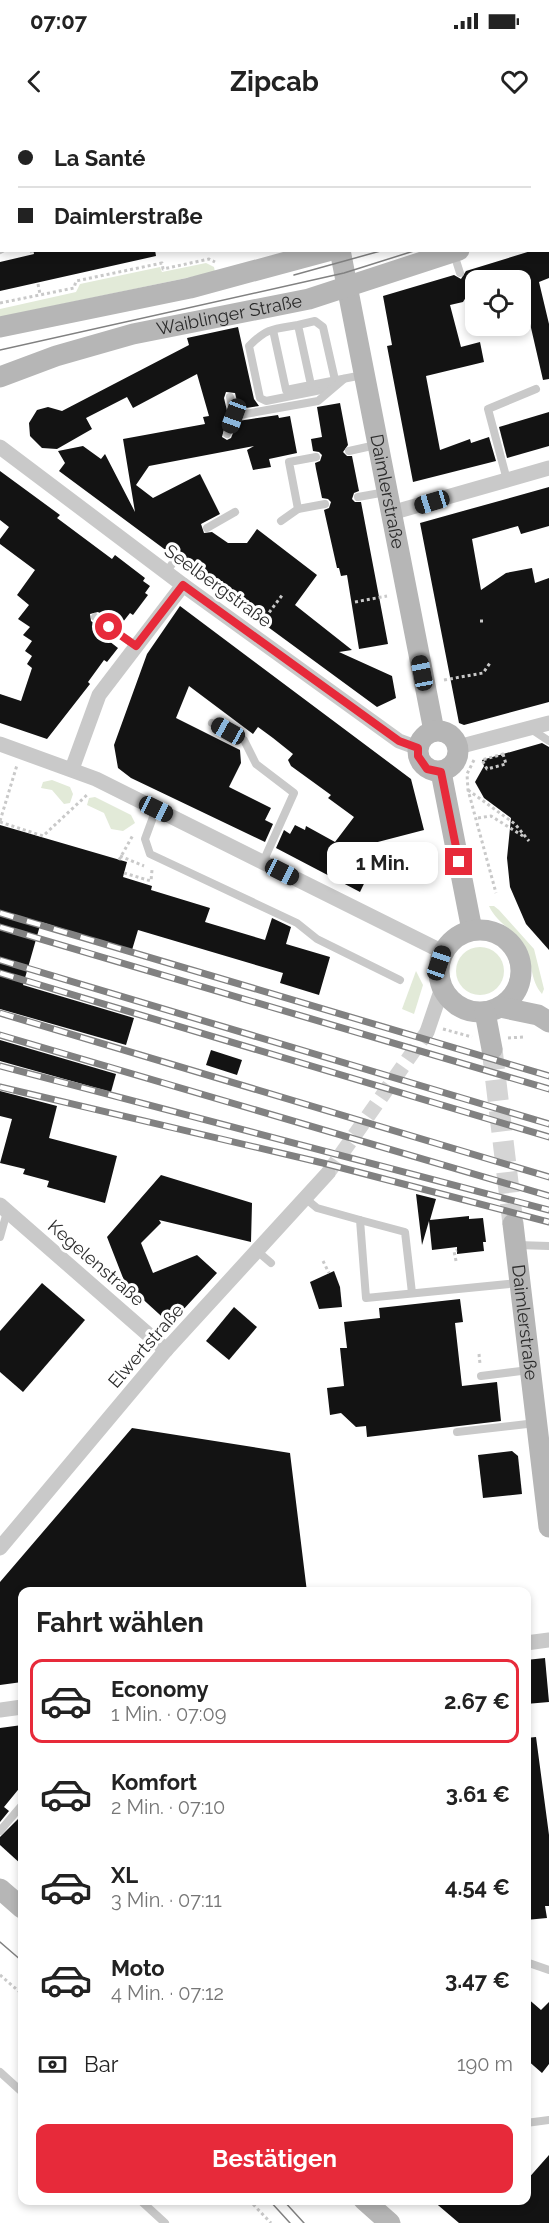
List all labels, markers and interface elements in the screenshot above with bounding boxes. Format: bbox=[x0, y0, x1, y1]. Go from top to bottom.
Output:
text: 07:07 bbox=[30, 8, 87, 34]
icon: back bbox=[18, 65, 51, 98]
icon: heart bbox=[498, 65, 531, 98]
text: Zipcab bbox=[230, 66, 319, 97]
text: La Santé bbox=[54, 145, 146, 171]
text: Daimlerstraße bbox=[54, 203, 203, 229]
map controls bbox=[465, 270, 531, 336]
button: locate bbox=[465, 270, 531, 336]
street label: Waiblinger Straße bbox=[155, 290, 304, 339]
car bbox=[219, 396, 249, 436]
street label: Daimlerstraße bbox=[366, 432, 409, 551]
car bbox=[412, 488, 452, 516]
street label: Seelbergstraße bbox=[161, 540, 276, 632]
route start bbox=[95, 613, 122, 640]
car bbox=[410, 654, 434, 692]
car bbox=[208, 714, 248, 748]
car bbox=[136, 793, 176, 825]
callout: 1 Min. bbox=[327, 841, 438, 883]
route end bbox=[445, 848, 472, 875]
text: 1 Min. bbox=[356, 851, 409, 875]
car bbox=[262, 856, 302, 888]
car bbox=[425, 943, 453, 983]
street label: Kegelenstraße bbox=[44, 1215, 149, 1310]
street label: Daimlerstraße bbox=[508, 1263, 543, 1382]
street label: Elwertstraße bbox=[104, 1299, 188, 1392]
text: Fahrt wählen bbox=[36, 1607, 204, 1638]
icon: car bbox=[39, 1674, 93, 1728]
text: Economy bbox=[111, 1676, 209, 1702]
text: 2.67 € bbox=[444, 1688, 510, 1714]
text: 1 Min. · 07:09 bbox=[111, 1702, 227, 1726]
icon: car bbox=[39, 1767, 93, 1821]
text: Komfort bbox=[111, 1769, 197, 1795]
text: 3.61 € bbox=[446, 1781, 510, 1807]
text: 2 Min. · 07:10 bbox=[111, 1795, 225, 1819]
icon: car bbox=[39, 1860, 93, 1914]
text: XL bbox=[111, 1862, 138, 1888]
text: 4.54 € bbox=[445, 1874, 510, 1900]
text: 3 Min. · 07:11 bbox=[111, 1888, 222, 1912]
icon: car bbox=[39, 1953, 93, 2007]
text: Moto bbox=[111, 1955, 165, 1981]
text: 3.47 € bbox=[445, 1967, 510, 1993]
text: 4 Min. · 07:12 bbox=[111, 1981, 224, 2005]
icon: cash bbox=[36, 2048, 69, 2081]
text: Bar bbox=[84, 2051, 118, 2077]
text: 190 m bbox=[457, 2052, 513, 2076]
button: Bestätigen bbox=[36, 2124, 513, 2193]

